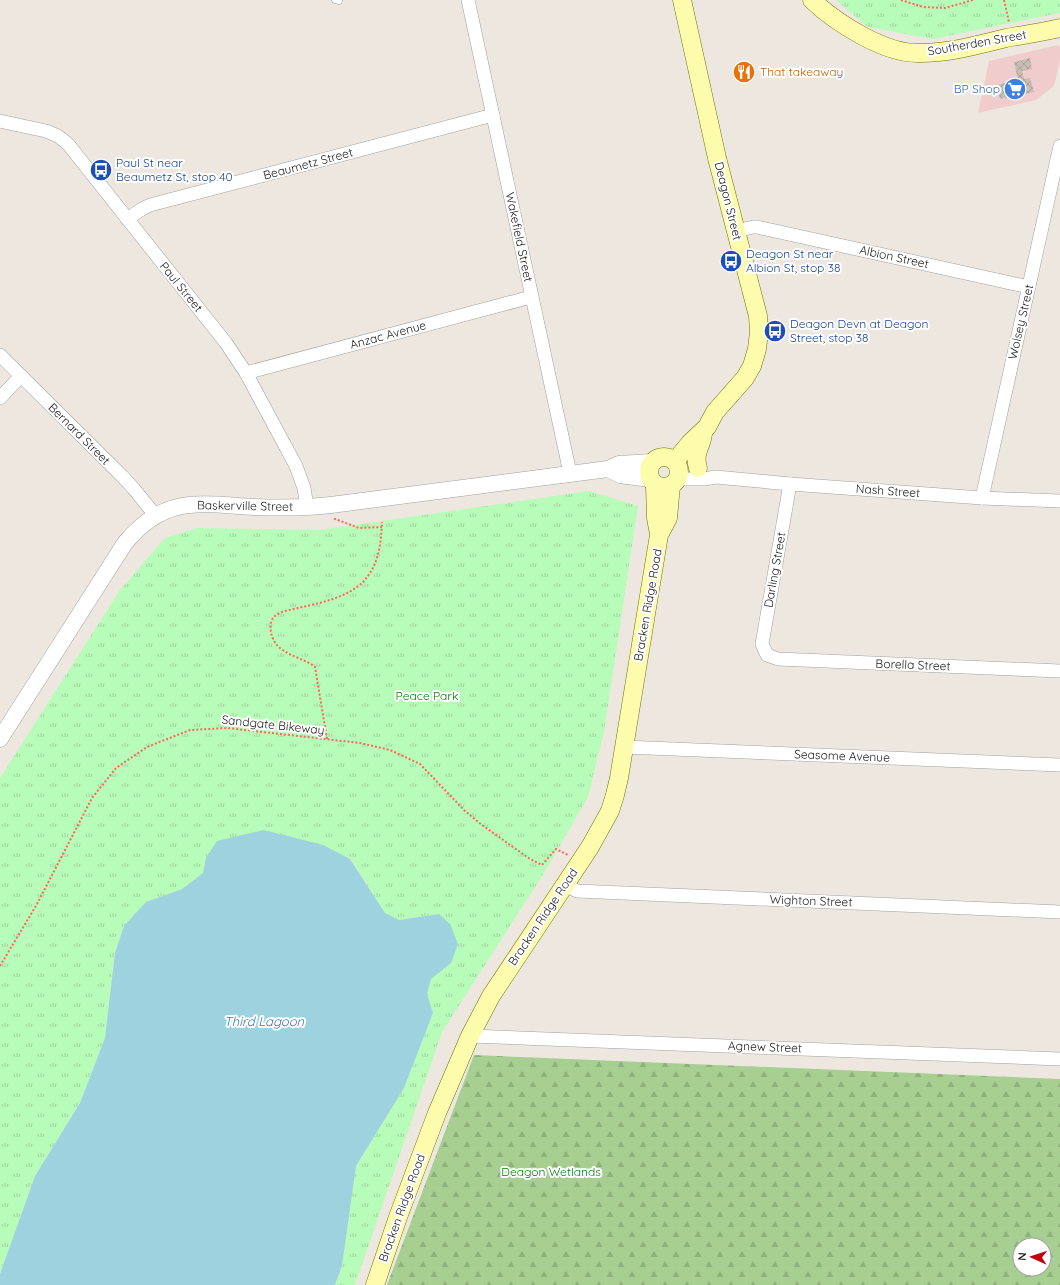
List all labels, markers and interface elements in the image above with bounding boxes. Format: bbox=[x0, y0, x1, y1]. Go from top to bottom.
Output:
street label: Southerden Street bbox=[926, 26, 1027, 59]
restaurant icon: That takeaway bbox=[731, 59, 757, 85]
place label: That takeaway bbox=[760, 64, 843, 79]
supermarket icon: BP Shop bbox=[1002, 76, 1028, 102]
place label: BP Shop bbox=[954, 81, 1000, 96]
street label: Beaumetz Street bbox=[261, 144, 354, 183]
place label: Paul St near Beaumetz St, stop 40 bbox=[116, 155, 233, 184]
bus stop icon: Paul St near Beaumetz St, stop 40 bbox=[88, 157, 114, 183]
street label: Deagon Street bbox=[711, 160, 745, 242]
street label: Wakefield Street bbox=[503, 191, 536, 283]
street label: Albion Street bbox=[858, 242, 930, 271]
place label: Deagon St near Albion St, stop 38 bbox=[746, 246, 840, 275]
bus stop icon: Deagon St near Albion St, stop 38 bbox=[718, 248, 744, 274]
street label: Paul Street bbox=[157, 259, 206, 315]
street label: Wolsey Street bbox=[1005, 283, 1036, 361]
place label: Deagon Devn at Deagon Street, stop 38 bbox=[790, 316, 928, 345]
street label: Anzac Avenue bbox=[348, 317, 428, 352]
bus stop icon: Deagon Devn at Deagon Street, stop 38 bbox=[762, 318, 788, 344]
street label: Bernard Street bbox=[45, 400, 113, 468]
street label: Nash Street bbox=[855, 481, 921, 500]
street label: Baskerville Street bbox=[197, 497, 293, 514]
street label: Darling Street bbox=[760, 531, 789, 609]
street label: Bracken Ridge Road bbox=[630, 548, 665, 662]
street label: Borella Street bbox=[875, 656, 951, 673]
park label: Peace Park bbox=[396, 688, 458, 703]
street label: Sandgate Bikeway bbox=[221, 712, 325, 737]
street label: Seasome Avenue bbox=[794, 746, 890, 765]
street label: Bracken Ridge Road bbox=[505, 865, 581, 968]
street label: Wighton Street bbox=[769, 892, 853, 909]
water label: Third Lagoon bbox=[224, 1013, 304, 1029]
street label: Agnew Street bbox=[728, 1038, 802, 1055]
street label: Bracken Ridge Road bbox=[375, 1152, 428, 1264]
park label: Deagon Wetlands bbox=[501, 1164, 601, 1179]
north arrow bbox=[1012, 1237, 1052, 1277]
text: N bbox=[1015, 1252, 1029, 1261]

